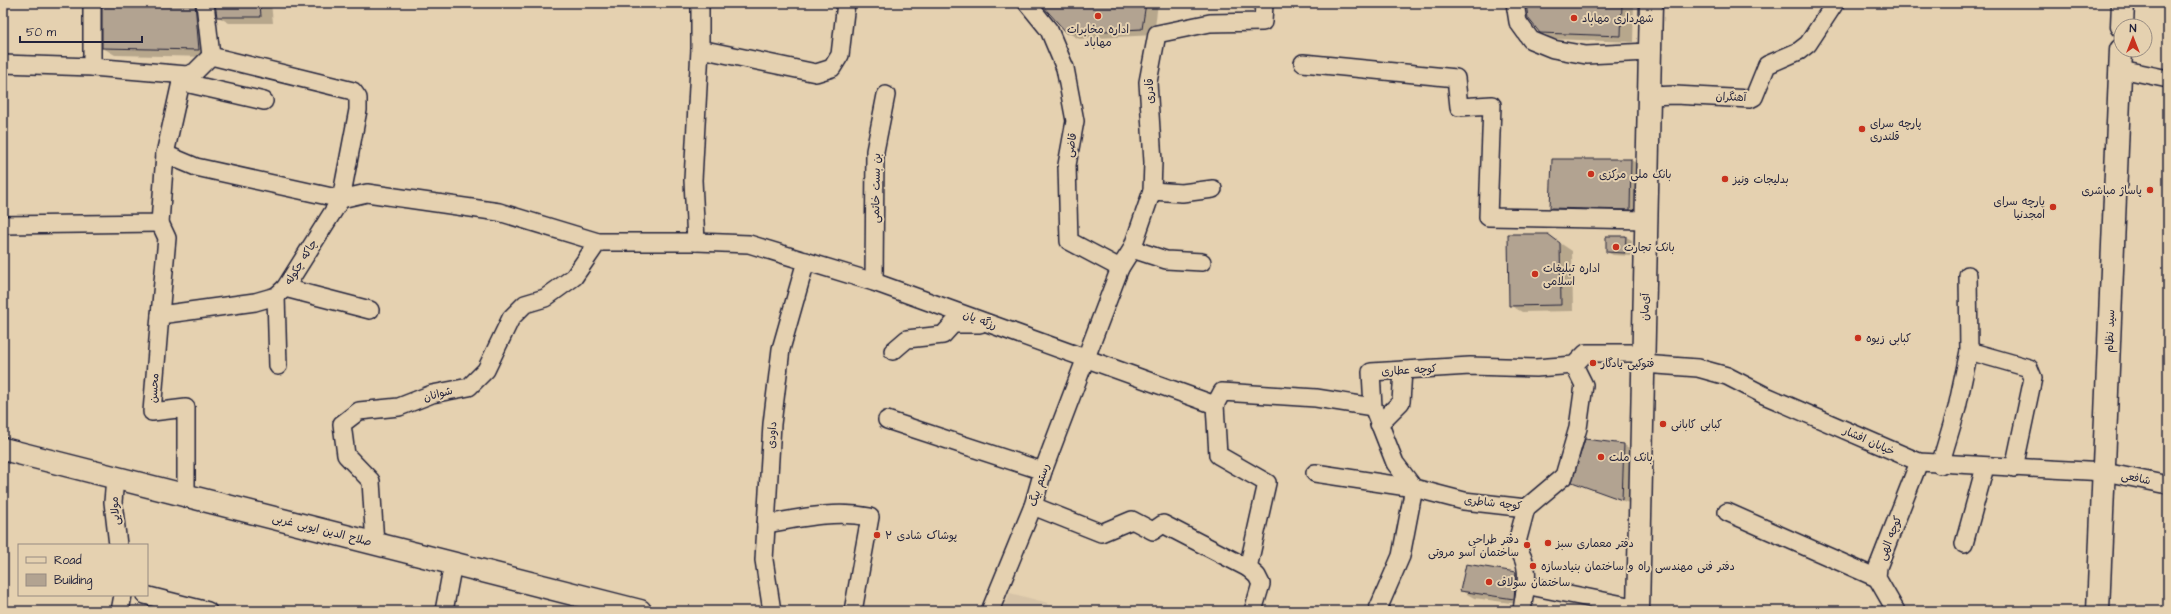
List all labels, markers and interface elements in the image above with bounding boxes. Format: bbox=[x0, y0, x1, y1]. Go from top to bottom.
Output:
marker: اداره مخابرات مهاباد bbox=[1093, 11, 1103, 21]
place label: شهرداری مهاباد bbox=[1582, 11, 1654, 26]
marker: شهرداری مهاباد bbox=[1569, 13, 1579, 23]
scale bar bbox=[20, 18, 142, 44]
north arrow bbox=[2113, 18, 2153, 58]
text: N bbox=[2130, 21, 2137, 36]
place label: اداره مخابرات مهاباد bbox=[1067, 22, 1129, 50]
text: 50 m bbox=[26, 24, 57, 41]
street label: قادری bbox=[1142, 78, 1157, 104]
street label: آهنگران bbox=[1715, 89, 1748, 105]
place label: پارچه سرای قلندری bbox=[1870, 116, 1921, 144]
marker: پارچه سرای قلندری bbox=[1857, 124, 1867, 134]
street label: قاضی bbox=[1061, 132, 1081, 158]
street label: بن بست خاتمی bbox=[868, 153, 884, 223]
place label: بانک ملی مرکزی bbox=[1599, 167, 1672, 182]
marker: بانک ملی مرکزی bbox=[1586, 169, 1596, 179]
place label: بدلیجات ونیز bbox=[1732, 172, 1789, 187]
marker: بدلیجات ونیز bbox=[1720, 174, 1730, 184]
place label: پاساژ مباشری bbox=[2082, 183, 2142, 198]
marker: پاساژ مباشری bbox=[2145, 185, 2155, 195]
place label: پارچه سرای امجدنیا bbox=[1994, 194, 2045, 222]
marker: پارچه سرای امجدنیا bbox=[2048, 202, 2058, 212]
street label: چاکه چکوله bbox=[281, 236, 321, 288]
place label: بانک تجارت bbox=[1624, 240, 1675, 255]
marker: بانک تجارت bbox=[1611, 242, 1621, 252]
place label: اداره تبلیغات اسلامی bbox=[1543, 261, 1600, 289]
marker: اداره تبلیغات اسلامی bbox=[1530, 269, 1540, 279]
street label: آی‌مان bbox=[1637, 292, 1653, 321]
street label: رزگه یان bbox=[961, 307, 999, 333]
street label: سید نظام bbox=[2102, 309, 2119, 353]
place label: کبابى زیوه bbox=[1866, 331, 1911, 346]
marker: کبابى زیوه bbox=[1853, 333, 1863, 343]
place label: فتوکپی یادگار bbox=[1600, 356, 1654, 371]
marker: فتوکپی یادگار bbox=[1588, 358, 1598, 368]
street label: کوچه عطاری bbox=[1381, 361, 1437, 379]
street label: محسن bbox=[145, 373, 163, 403]
street label: شوانان bbox=[422, 383, 454, 405]
place label: کبابی کابانی bbox=[1671, 417, 1722, 432]
marker: کبابی کابانی bbox=[1658, 419, 1668, 429]
street label: داودی bbox=[764, 421, 780, 449]
street label: خیابان افشار bbox=[1840, 423, 1897, 459]
place label: بانک ملت bbox=[1609, 450, 1653, 465]
marker: بانک ملت bbox=[1596, 452, 1606, 462]
street label: رستم بیگ bbox=[1025, 462, 1054, 509]
street label: شافعی bbox=[2120, 468, 2152, 488]
street label: کوچه شاطری bbox=[1463, 492, 1523, 514]
street label: مولایی bbox=[107, 496, 123, 526]
street label: صلاح الدین ایوبی غربی bbox=[271, 510, 373, 550]
street label: کوچه الهی bbox=[1875, 513, 1905, 562]
place label: پوشاک شادی ۲ bbox=[885, 528, 957, 543]
marker: پوشاک شادی ۲ bbox=[872, 530, 882, 540]
place label: دفتر طراحی ساختمان آسو مروتی bbox=[1428, 532, 1519, 560]
place label: دفتر معماری سبز bbox=[1555, 536, 1634, 551]
marker: دفتر معماری سبز bbox=[1543, 538, 1553, 548]
marker: دفتر طراحی ساختمان آسو مروتی bbox=[1522, 540, 1532, 550]
legend bbox=[18, 544, 148, 596]
text: Road bbox=[54, 552, 82, 569]
place label: دفتر فنی مهندسی راه و ساختمان بنیادسازه bbox=[1541, 559, 1735, 574]
marker: دفتر فنی مهندسی راه و ساختمان بنیادسازه bbox=[1528, 561, 1538, 571]
text: Building bbox=[54, 572, 92, 590]
place label: ساختمان سولاف bbox=[1497, 575, 1570, 590]
marker: ساختمان سولاف bbox=[1484, 577, 1494, 587]

